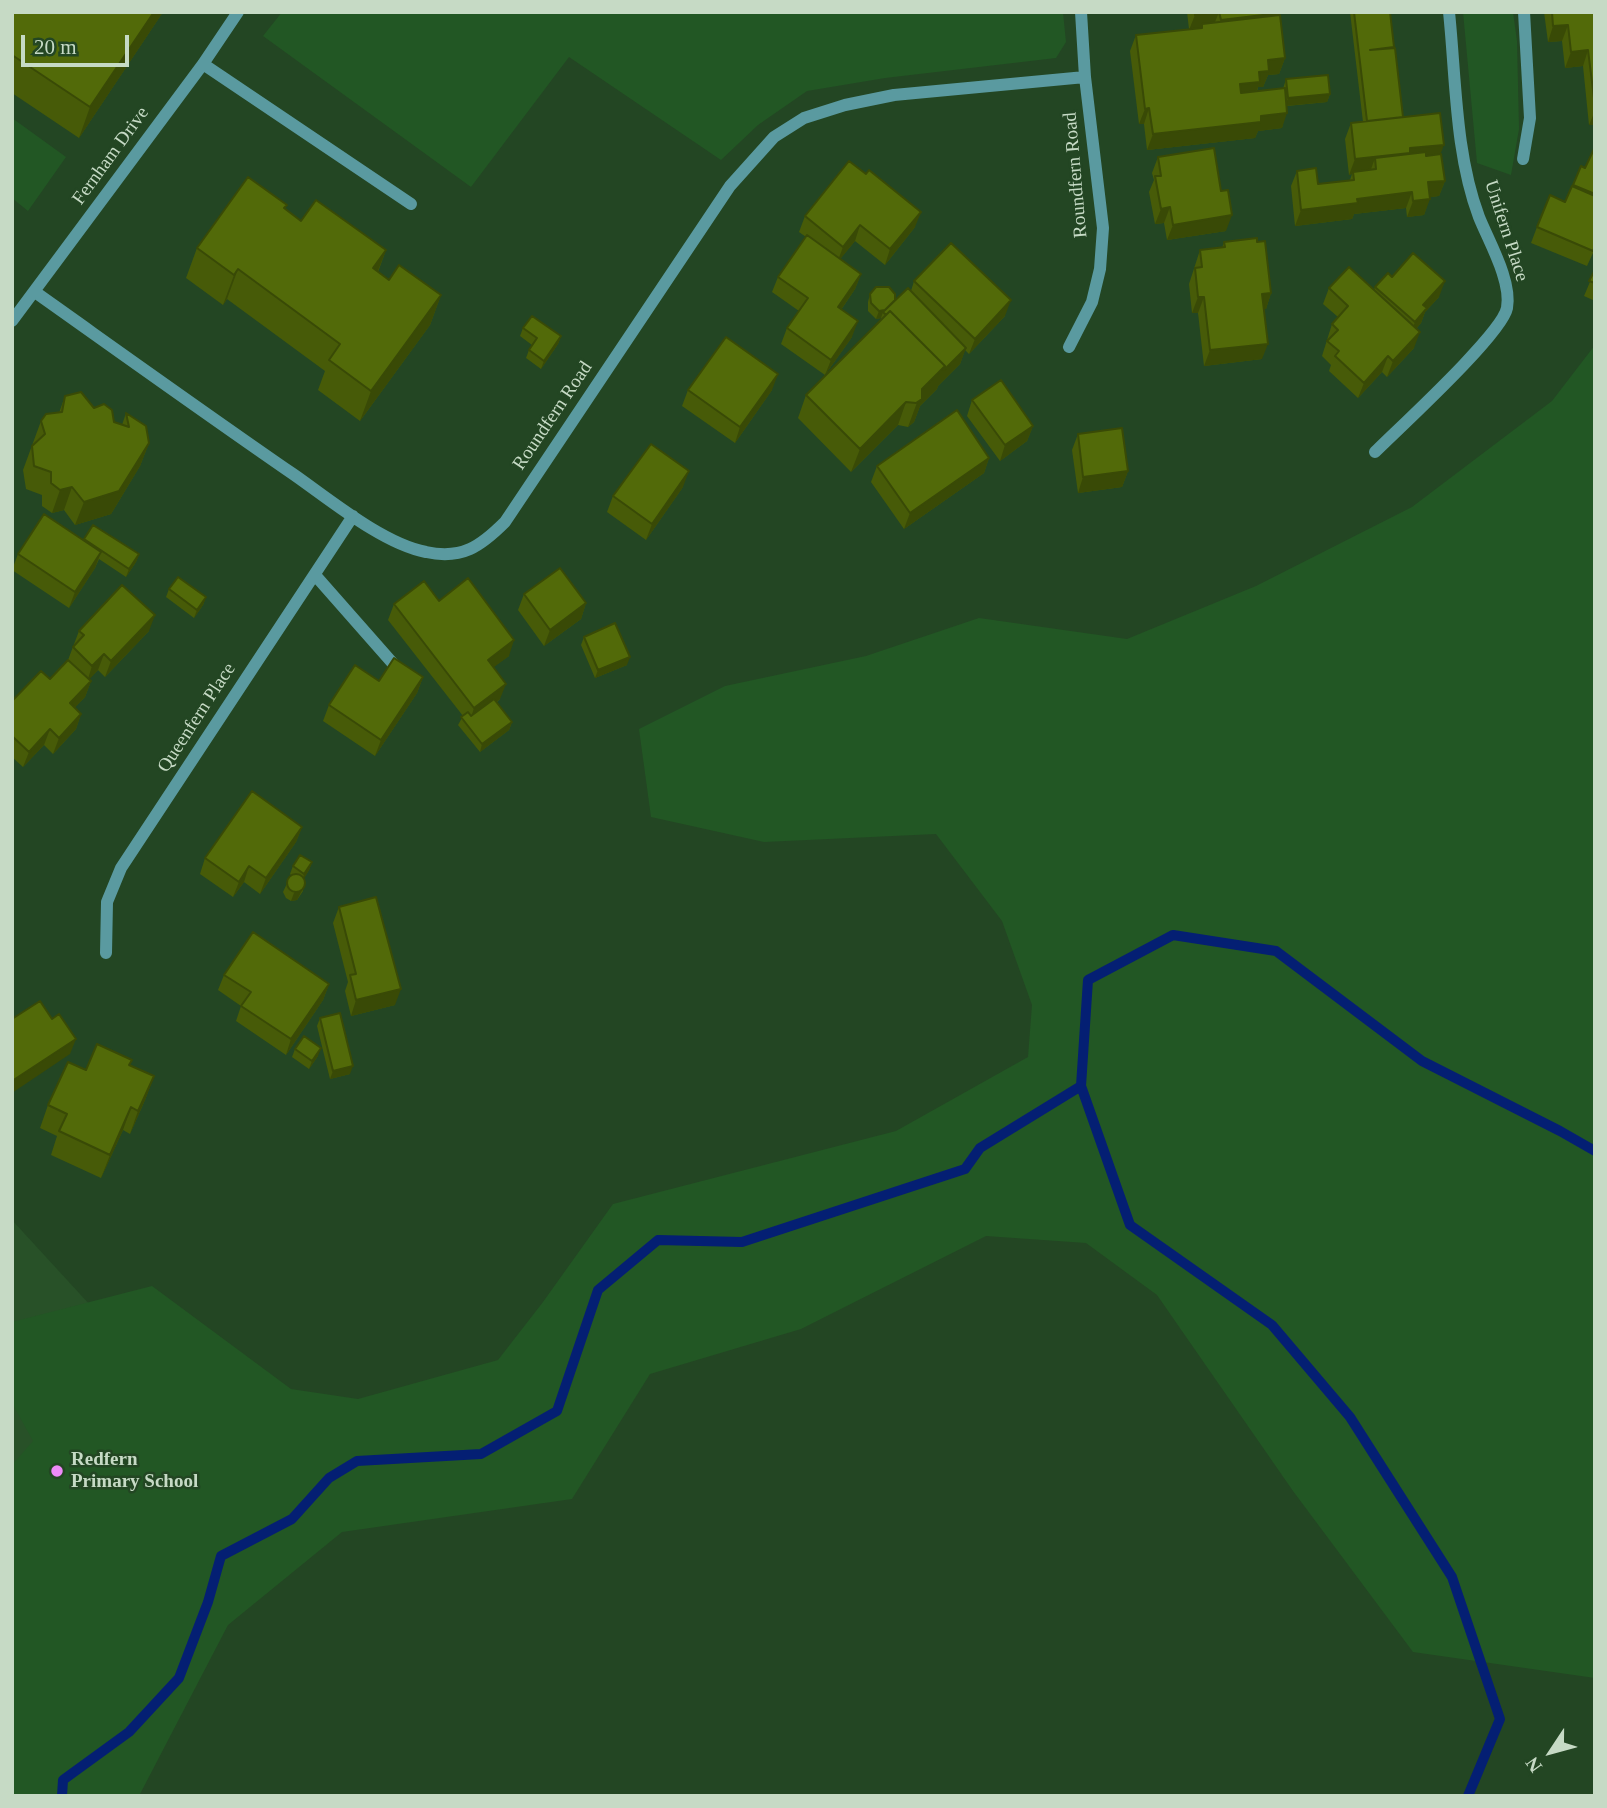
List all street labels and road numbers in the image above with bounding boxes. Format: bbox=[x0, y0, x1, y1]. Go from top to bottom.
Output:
street label: Fernham Drive bbox=[68, 103, 154, 209]
street label: Roundfern Road bbox=[1059, 111, 1093, 239]
street label: Unifern Place bbox=[1479, 178, 1533, 284]
street label: Roundfern Road bbox=[508, 357, 598, 475]
street label: Queenfern Place bbox=[153, 659, 241, 777]

